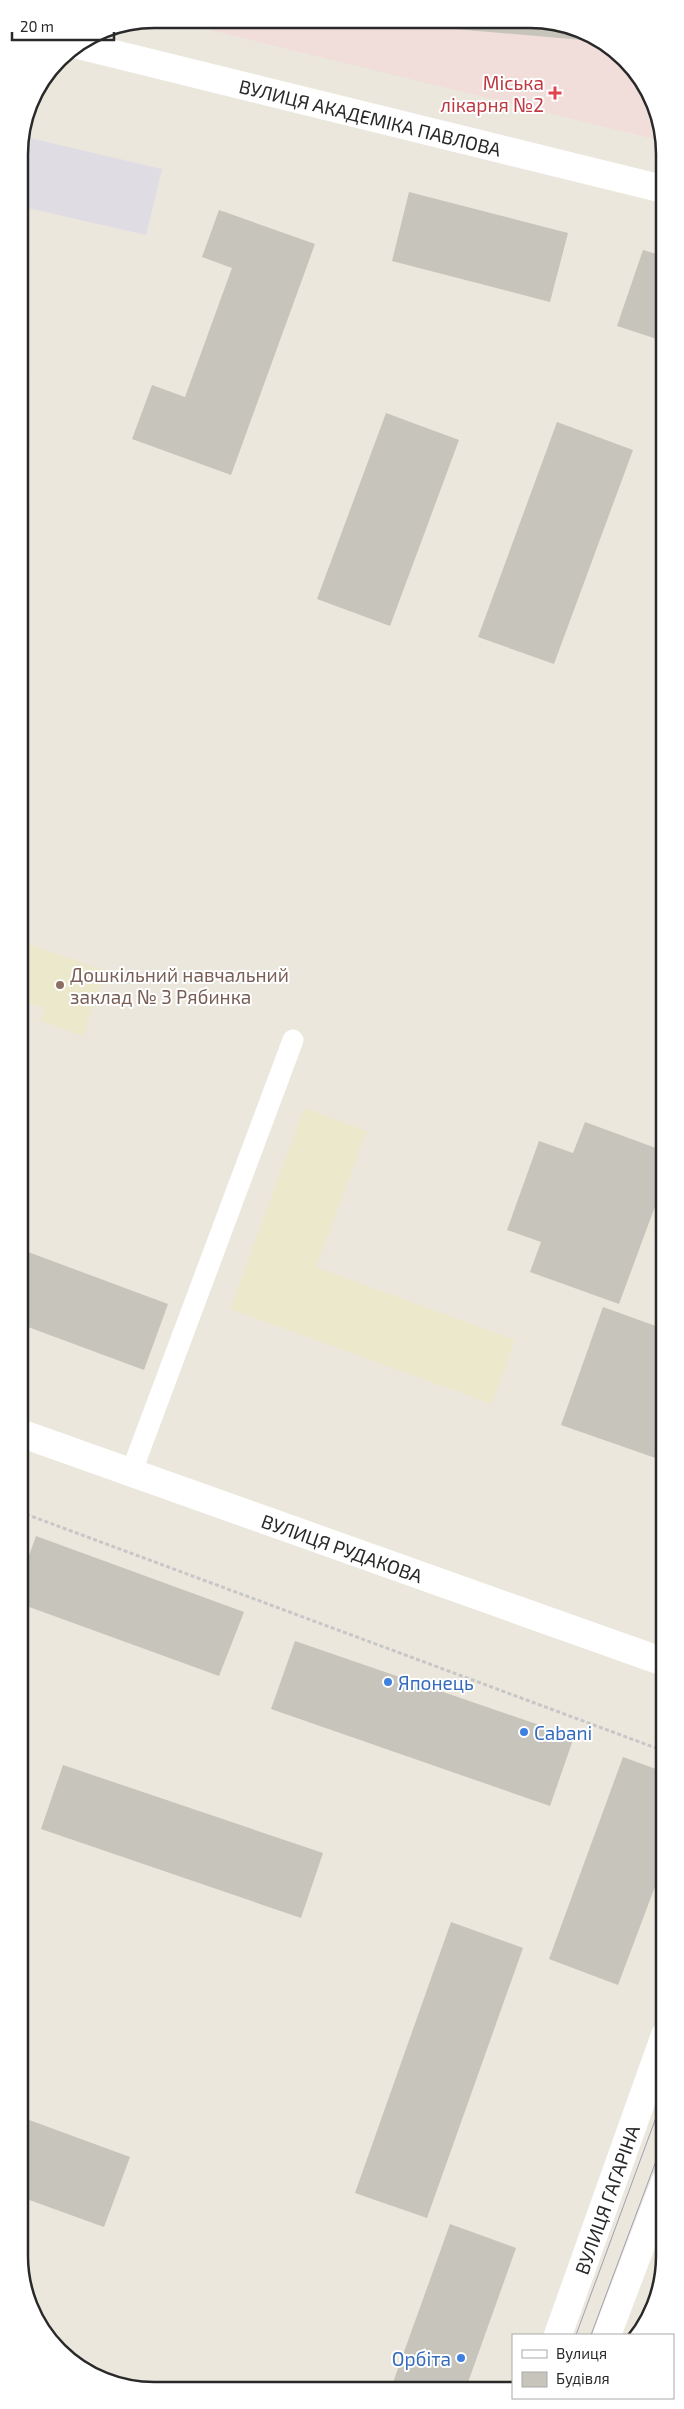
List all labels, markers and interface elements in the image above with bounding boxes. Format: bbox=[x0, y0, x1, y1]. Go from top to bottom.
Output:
scale bar bbox=[12, 10, 115, 42]
text: 20 m bbox=[20, 17, 54, 35]
place label: Міська лікарня №2 bbox=[440, 71, 544, 116]
street label: ВУЛИЦЯ АКАДЕМІКА ПАВЛОВА bbox=[237, 74, 504, 160]
marker: Міська лікарня №2 bbox=[548, 86, 562, 100]
place label: Дошкільний навчальний заклад № 3 Рябинка bbox=[70, 963, 289, 1008]
marker: Дошкільний навчальний заклад № 3 Рябинка bbox=[54, 979, 66, 991]
street label: ВУЛИЦЯ РУДАКОВА bbox=[258, 1508, 426, 1587]
place label: Японець bbox=[398, 1671, 474, 1694]
marker: Японець bbox=[382, 1676, 394, 1688]
place label: Cabani bbox=[534, 1721, 592, 1744]
marker: Cabani bbox=[518, 1726, 530, 1738]
street label: ВУЛИЦЯ ГАГАРІНА bbox=[569, 2121, 644, 2277]
legend bbox=[512, 2334, 674, 2399]
text: Вулиця bbox=[556, 2344, 607, 2363]
place label: Орбіта bbox=[392, 2347, 451, 2370]
marker: Орбіта bbox=[455, 2352, 467, 2364]
text: Будівля bbox=[556, 2369, 610, 2388]

